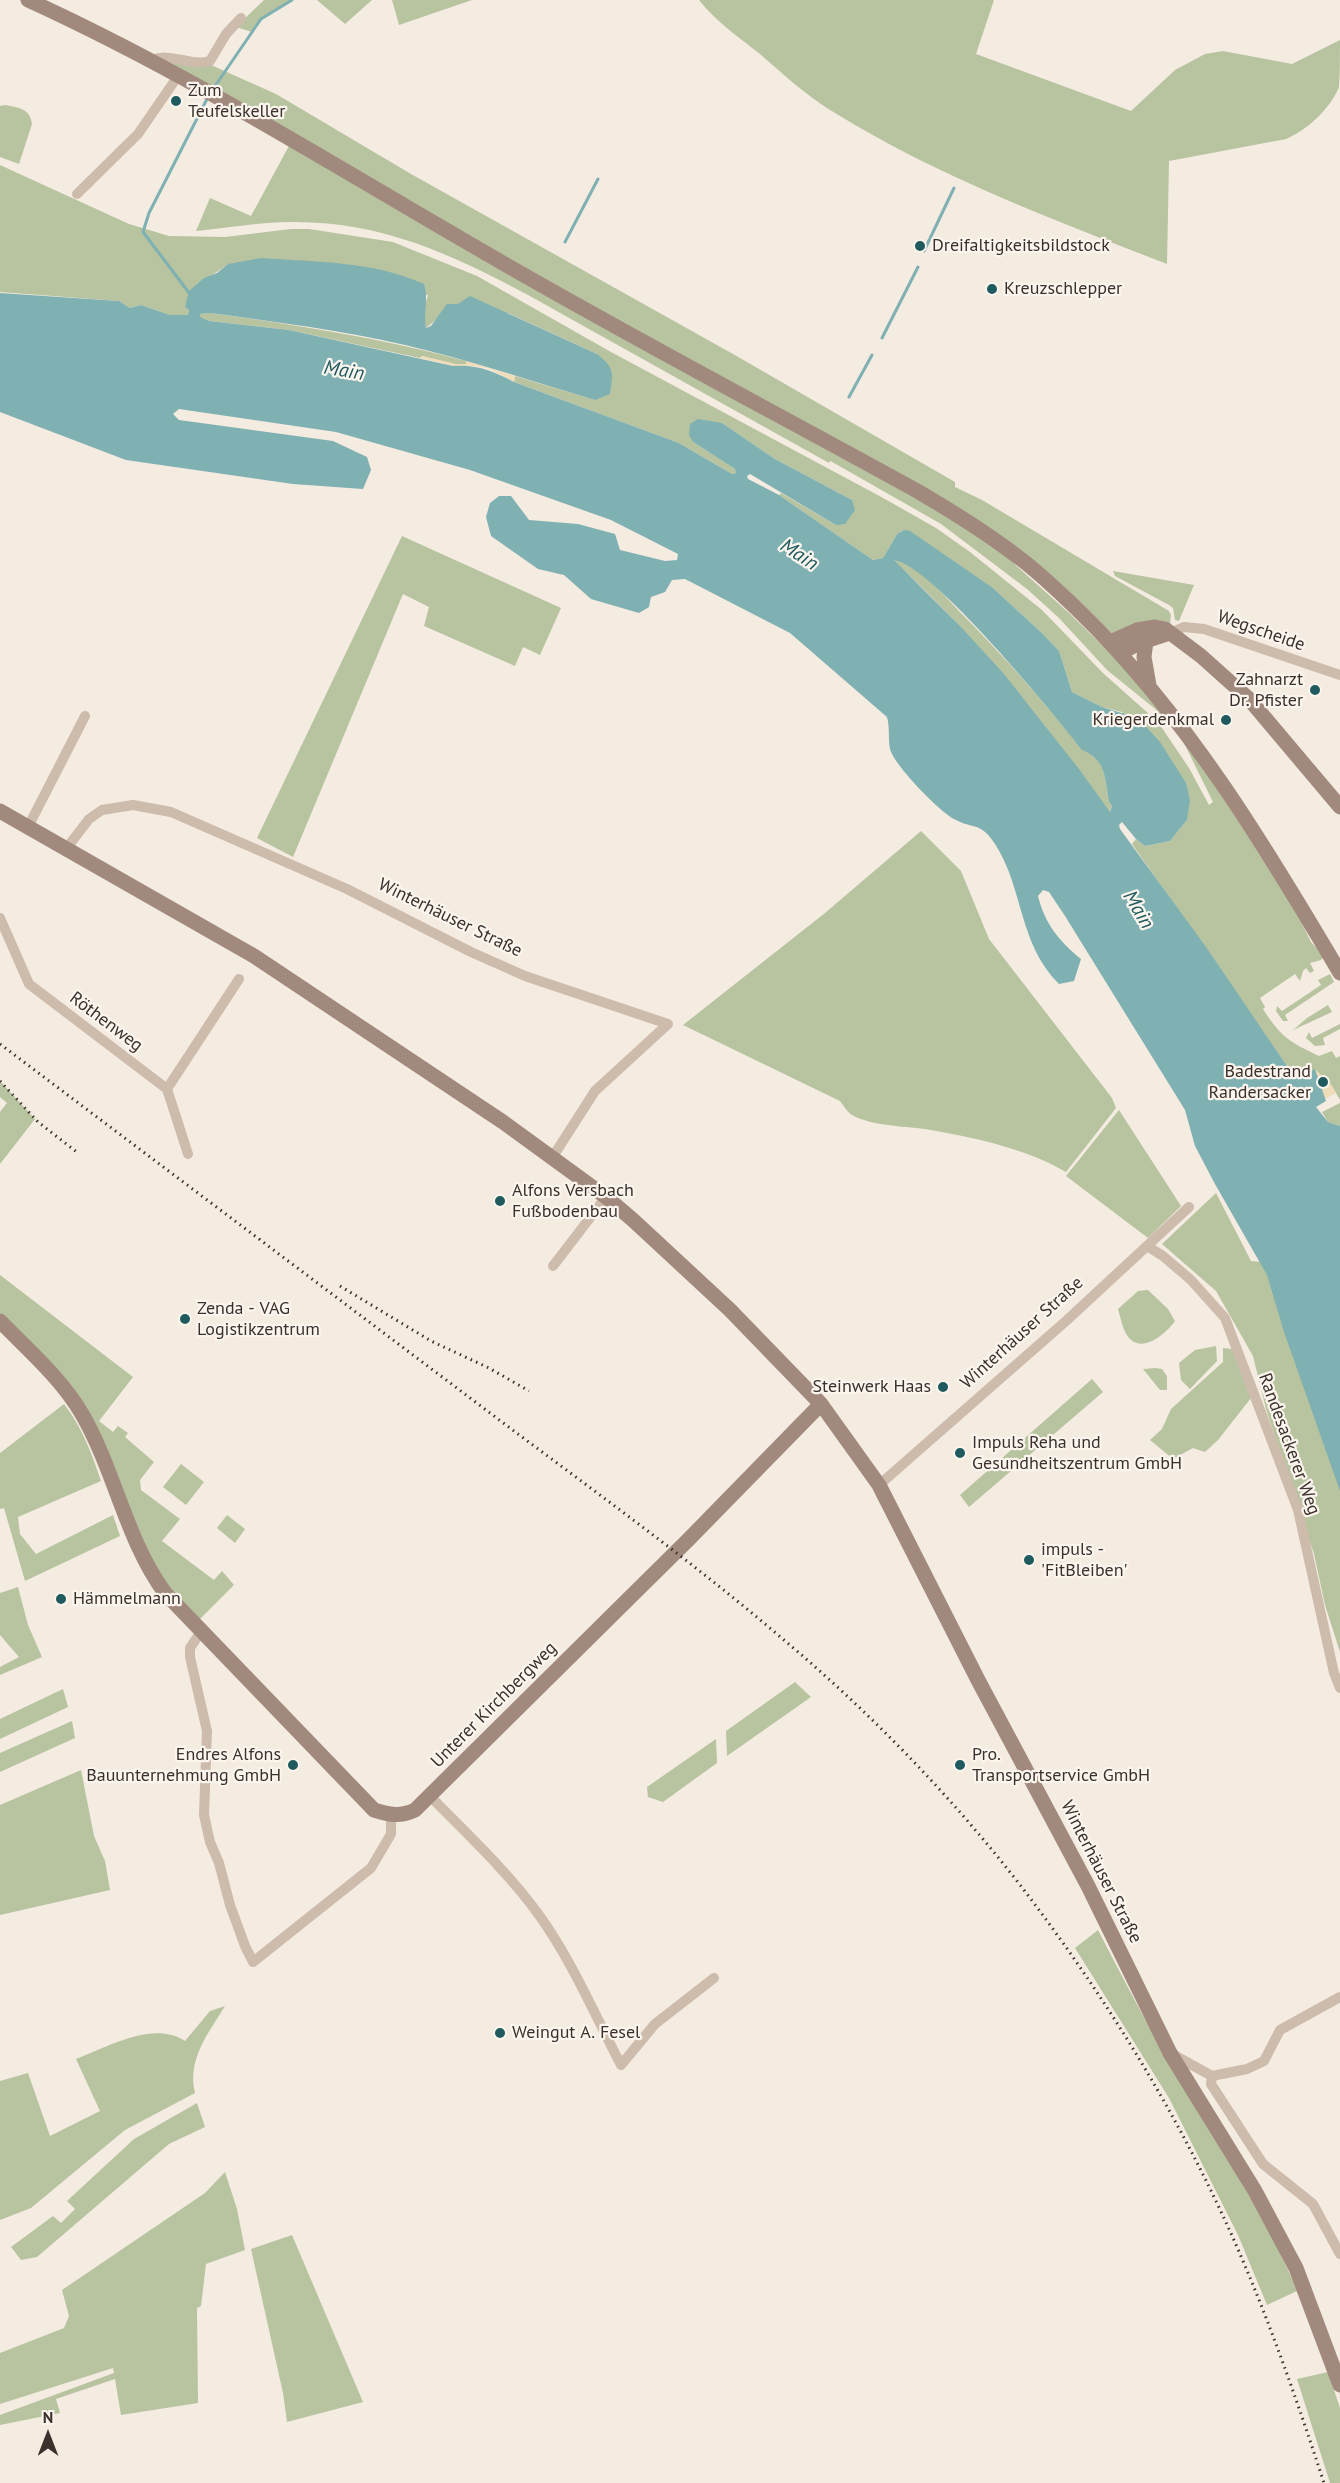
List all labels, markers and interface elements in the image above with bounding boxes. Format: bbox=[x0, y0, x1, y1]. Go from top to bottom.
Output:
place label: Zum Teufelskeller bbox=[188, 80, 285, 122]
marker: Zum Teufelskeller bbox=[169, 94, 183, 108]
place label: Dreifaltigkeitsbildstock bbox=[932, 235, 1110, 257]
marker: Dreifaltigkeitsbildstock bbox=[913, 239, 927, 253]
place label: Kreuzschlepper bbox=[1004, 278, 1122, 300]
marker: Kreuzschlepper bbox=[985, 282, 999, 296]
water label: Main bbox=[322, 356, 366, 386]
water label: Main bbox=[776, 534, 822, 576]
street label: Wegscheide bbox=[1214, 606, 1308, 656]
place label: Zahnarzt Dr. Pfister bbox=[1229, 669, 1303, 712]
marker: Zahnarzt Dr. Pfister bbox=[1308, 683, 1322, 697]
place label: Kriegerdenkmal bbox=[1093, 709, 1214, 731]
marker: Kriegerdenkmal bbox=[1219, 713, 1233, 727]
street label: Winterhäuser Straße bbox=[375, 874, 525, 962]
water label: Main bbox=[1117, 886, 1159, 934]
street label: Röthenweg bbox=[65, 987, 147, 1057]
place label: Badestrand Randersacker bbox=[1208, 1061, 1311, 1104]
marker: Badestrand Randersacker bbox=[1316, 1075, 1330, 1089]
place label: Alfons Versbach Fußbodenbau bbox=[512, 1180, 634, 1222]
marker: Alfons Versbach Fußbodenbau bbox=[493, 1194, 507, 1208]
street label: Winterhäuser Straße bbox=[956, 1272, 1088, 1394]
place label: Zenda - VAG Logistikzentrum bbox=[197, 1298, 320, 1340]
marker: Zenda - VAG Logistikzentrum bbox=[178, 1312, 192, 1326]
street label: Randesackerer Weg bbox=[1253, 1370, 1325, 1518]
place label: Steinwerk Haas bbox=[812, 1376, 931, 1398]
marker: Steinwerk Haas bbox=[936, 1380, 950, 1394]
place label: Impuls Reha und Gesundheitszentrum GmbH bbox=[972, 1432, 1182, 1474]
marker: Impuls Reha und Gesundheitszentrum GmbH bbox=[953, 1446, 967, 1460]
place label: impuls - 'FitBleiben' bbox=[1041, 1539, 1128, 1582]
marker: impuls - 'FitBleiben' bbox=[1022, 1553, 1036, 1567]
place label: Hämmelmann bbox=[73, 1588, 181, 1610]
marker: Hämmelmann bbox=[54, 1592, 68, 1606]
street label: Unterer Kirchbergweg bbox=[427, 1638, 561, 1772]
place label: Endres Alfons Bauunternehmung GmbH bbox=[86, 1744, 281, 1786]
place label: Pro. Transportservice GmbH bbox=[972, 1744, 1150, 1786]
marker: Endres Alfons Bauunternehmung GmbH bbox=[286, 1758, 300, 1772]
marker: Pro. Transportservice GmbH bbox=[953, 1758, 967, 1772]
street label: Winterhäuser Straße bbox=[1056, 1797, 1146, 1947]
place label: Weingut A. Fesel bbox=[512, 2022, 640, 2044]
marker: Weingut A. Fesel bbox=[493, 2026, 507, 2040]
north arrow bbox=[18, 2405, 78, 2465]
text: N bbox=[43, 2407, 53, 2427]

